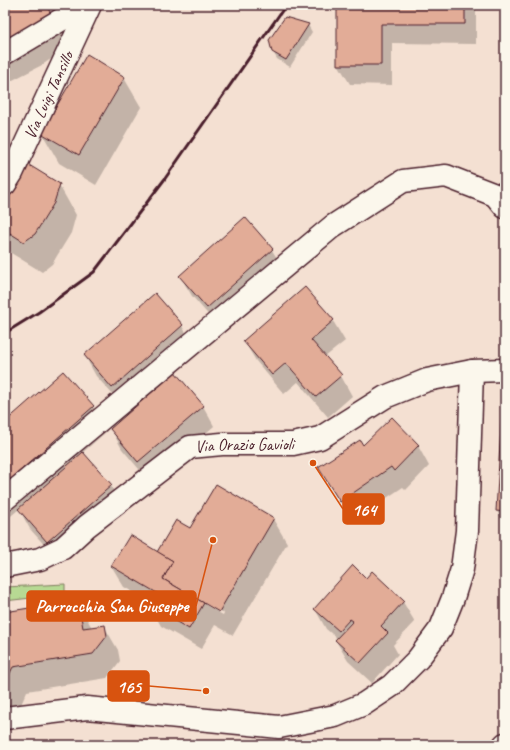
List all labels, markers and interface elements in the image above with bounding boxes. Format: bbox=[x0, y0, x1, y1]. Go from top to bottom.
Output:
street label: Via Luigi Tansillo bbox=[19, 46, 78, 142]
street label: Via Orazio Gavioli bbox=[194, 433, 297, 457]
callout: 164 bbox=[343, 494, 384, 524]
text: 164 bbox=[352, 499, 378, 521]
callout: Parrocchia San Giuseppe bbox=[27, 591, 196, 621]
text: Parrocchia San Giuseppe bbox=[35, 595, 190, 617]
callout: 165 bbox=[108, 671, 149, 701]
text: 165 bbox=[117, 676, 143, 698]

